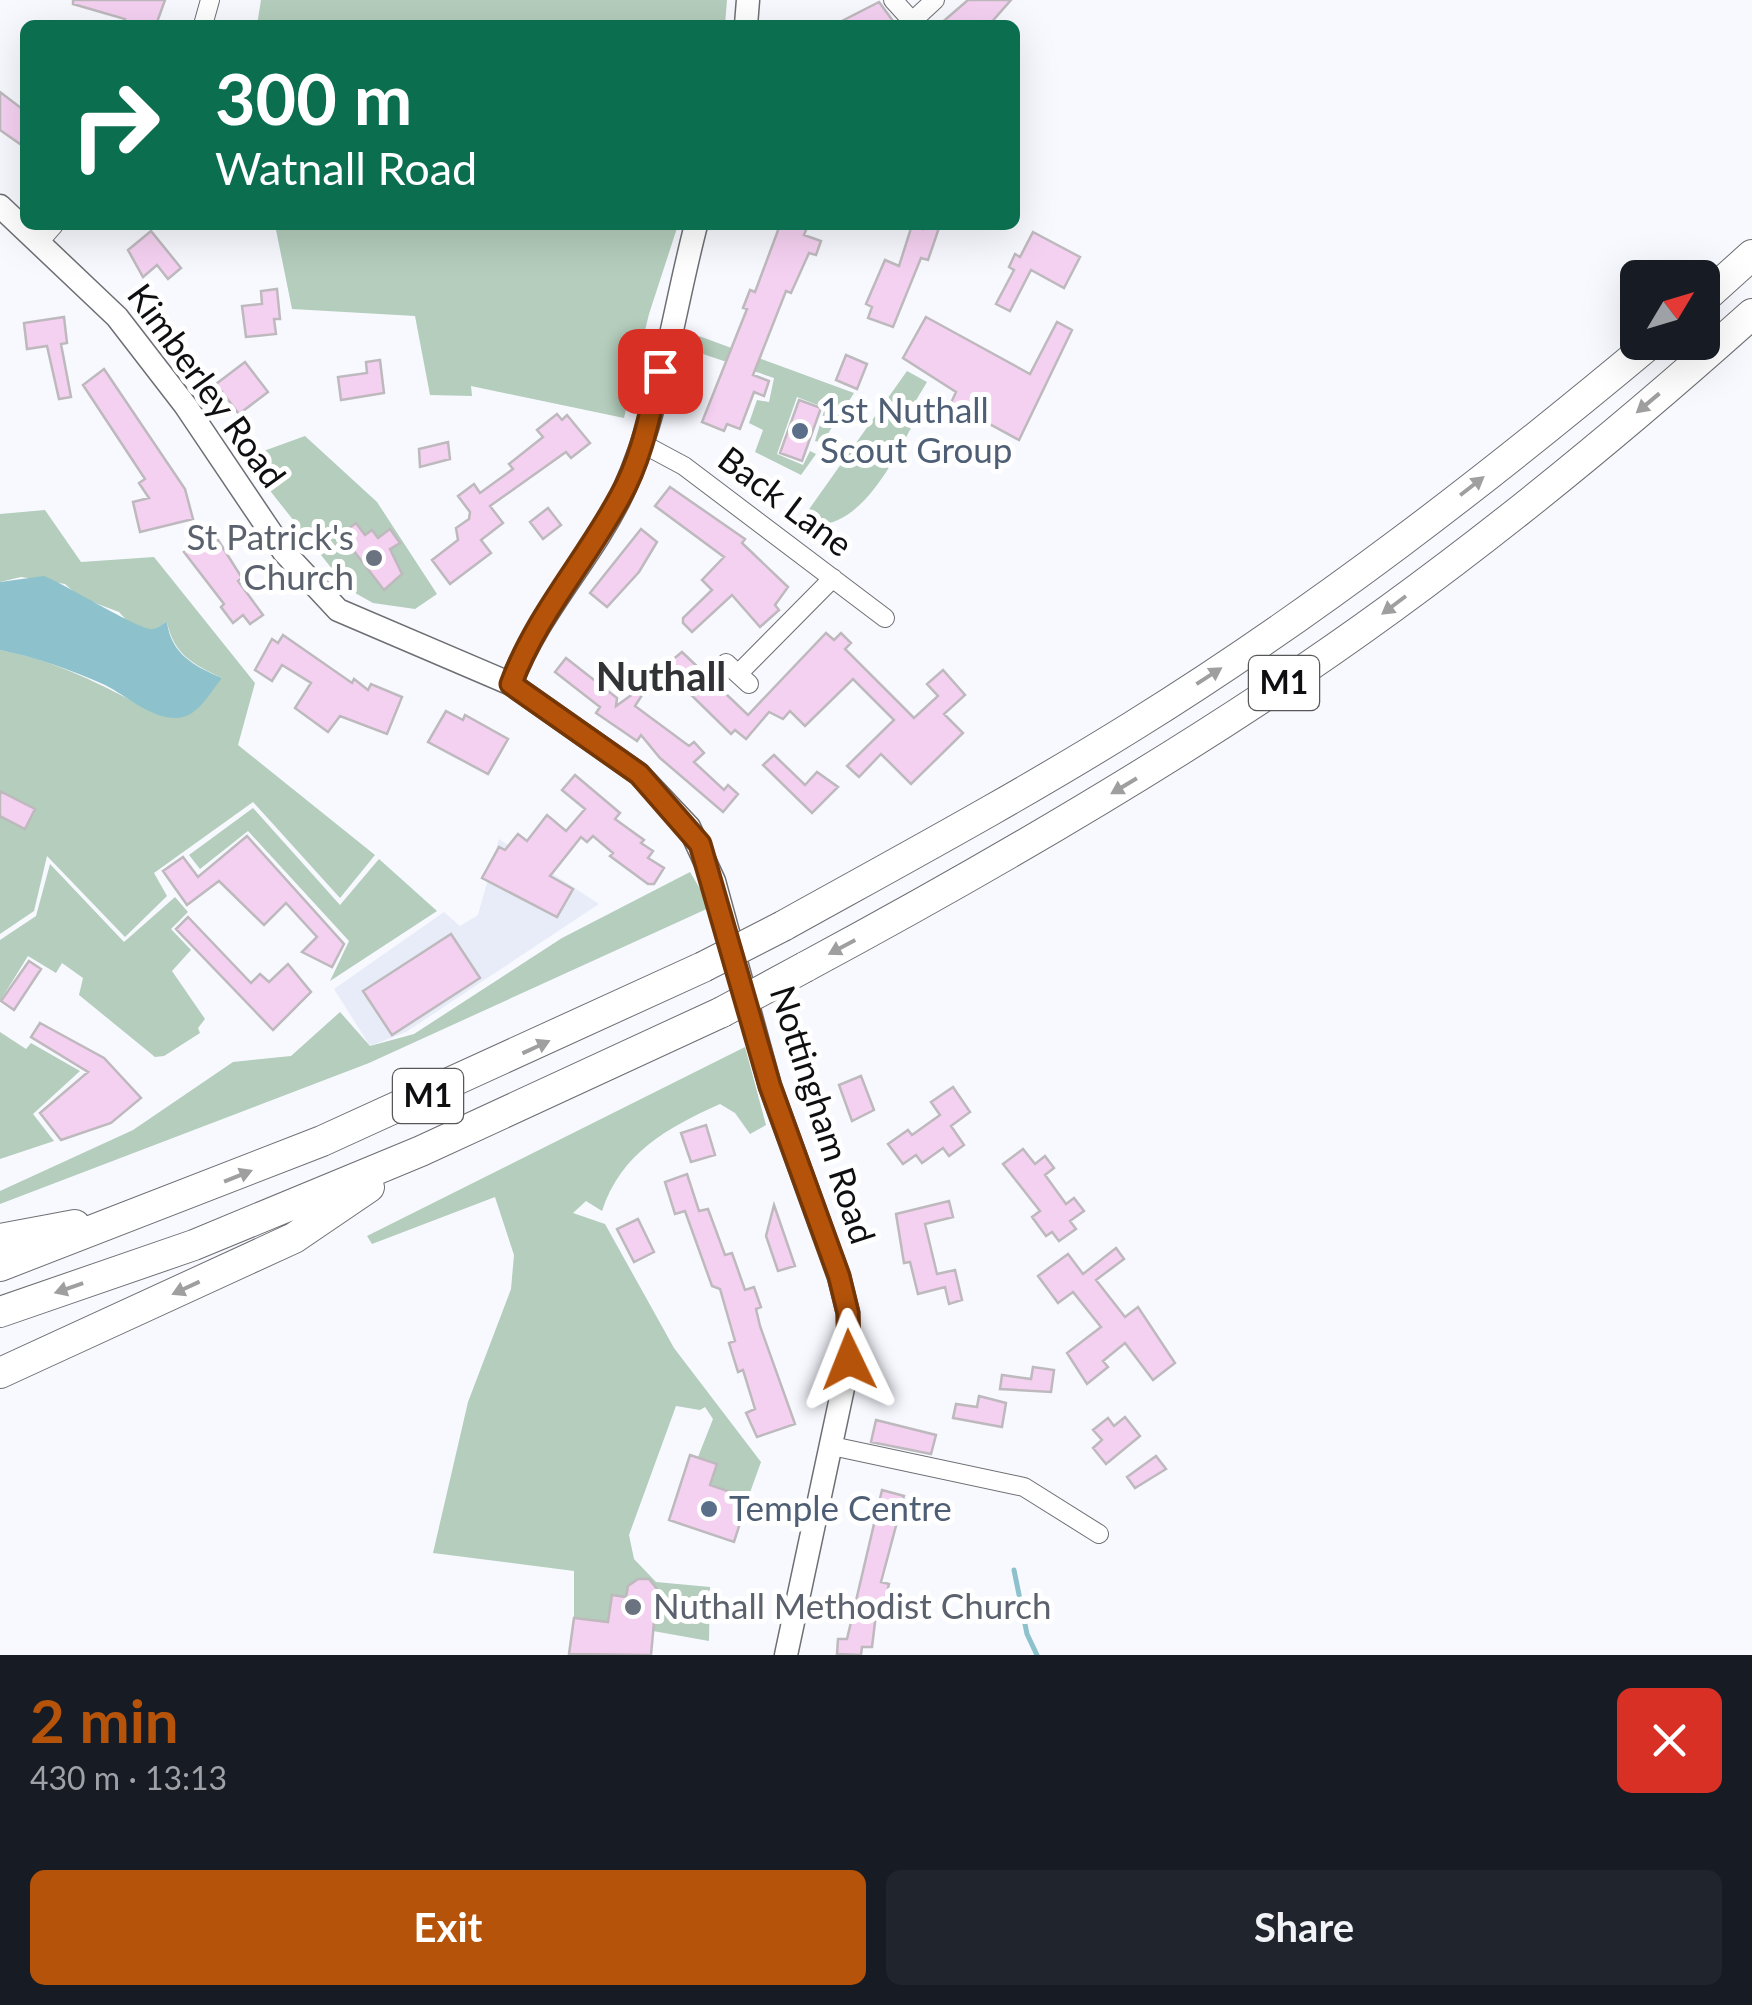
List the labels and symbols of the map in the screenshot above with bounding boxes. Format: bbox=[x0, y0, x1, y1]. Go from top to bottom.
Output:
north arrow bbox=[1620, 260, 1720, 360]
street label: Kimberley Road bbox=[120, 275, 296, 495]
pin bbox=[618, 329, 703, 414]
place label: 1st Nuthall Scout Group bbox=[820, 388, 1012, 470]
one-way arrow bbox=[1636, 391, 1661, 413]
marker: 1st Nuthall Scout Group bbox=[789, 420, 811, 442]
street label: Back Lane bbox=[711, 437, 861, 564]
one-way arrow bbox=[1459, 476, 1485, 497]
place label: St Patrick's Church bbox=[186, 515, 354, 597]
marker: St Patrick's Church bbox=[363, 547, 385, 569]
one-way arrow bbox=[1381, 594, 1407, 614]
district label: Nuthall bbox=[596, 652, 726, 700]
road number: M1 bbox=[1249, 656, 1319, 710]
one-way arrow bbox=[1195, 668, 1222, 686]
one-way arrow bbox=[1110, 777, 1138, 794]
one-way arrow bbox=[828, 938, 856, 956]
street label: Nottingham Road bbox=[762, 980, 885, 1248]
one-way arrow bbox=[522, 1038, 551, 1055]
road number: M1 bbox=[393, 1069, 463, 1123]
one-way arrow bbox=[223, 1167, 253, 1183]
one-way arrow bbox=[171, 1280, 201, 1296]
one-way arrow bbox=[54, 1282, 84, 1297]
position arrow bbox=[797, 1308, 901, 1412]
place label: Temple Centre bbox=[729, 1486, 952, 1528]
marker: Temple Centre bbox=[698, 1498, 720, 1520]
place label: Nuthall Methodist Church bbox=[653, 1584, 1051, 1626]
marker: Nuthall Methodist Church bbox=[622, 1596, 644, 1618]

